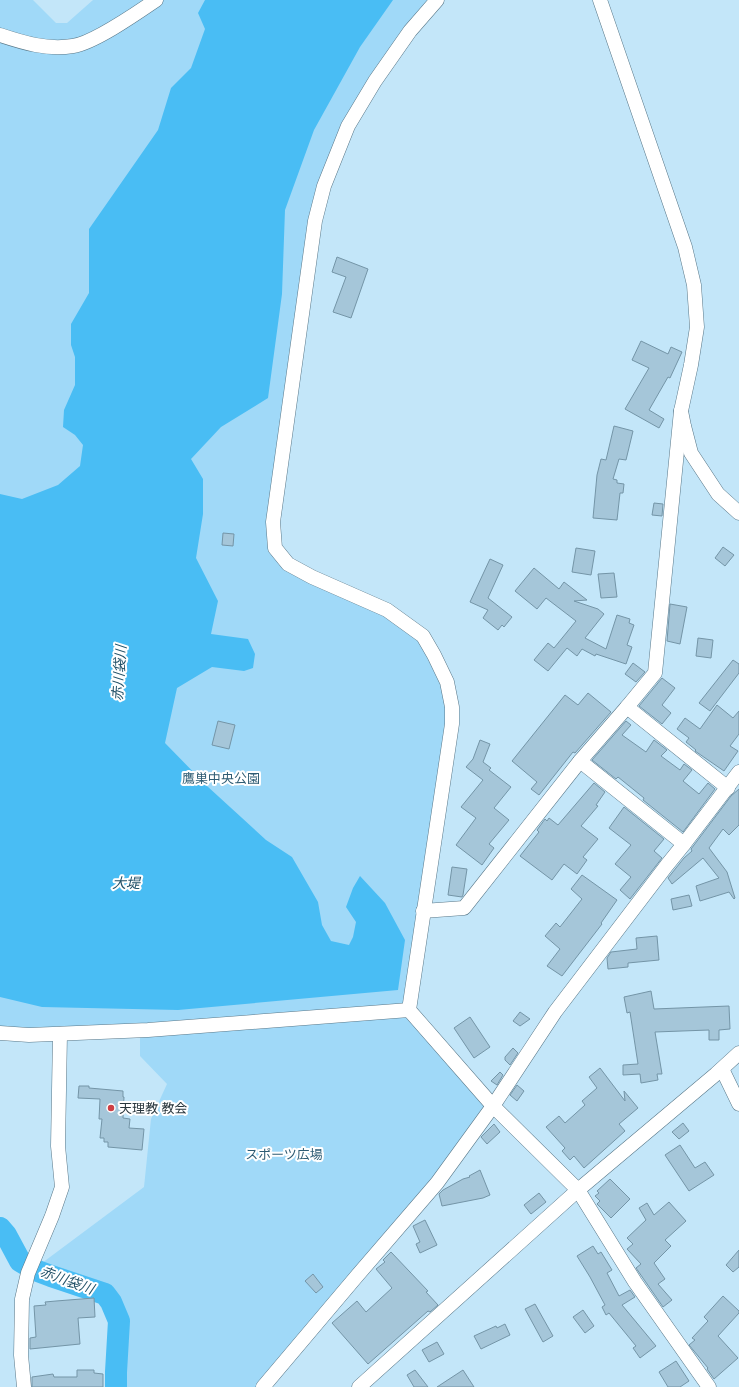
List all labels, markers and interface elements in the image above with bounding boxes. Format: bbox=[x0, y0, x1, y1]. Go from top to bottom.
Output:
water label: 赤川袋川 bbox=[108, 642, 130, 702]
park label: 鷹巣中央公園 bbox=[182, 770, 260, 787]
water label: 大堤 bbox=[112, 874, 142, 892]
place label: 天理教 教会 bbox=[119, 1100, 187, 1117]
marker: 天理教 教会 bbox=[106, 1103, 116, 1113]
park label: スポーツ広場 bbox=[245, 1146, 323, 1163]
water label: 赤川袋川 bbox=[38, 1262, 98, 1299]

